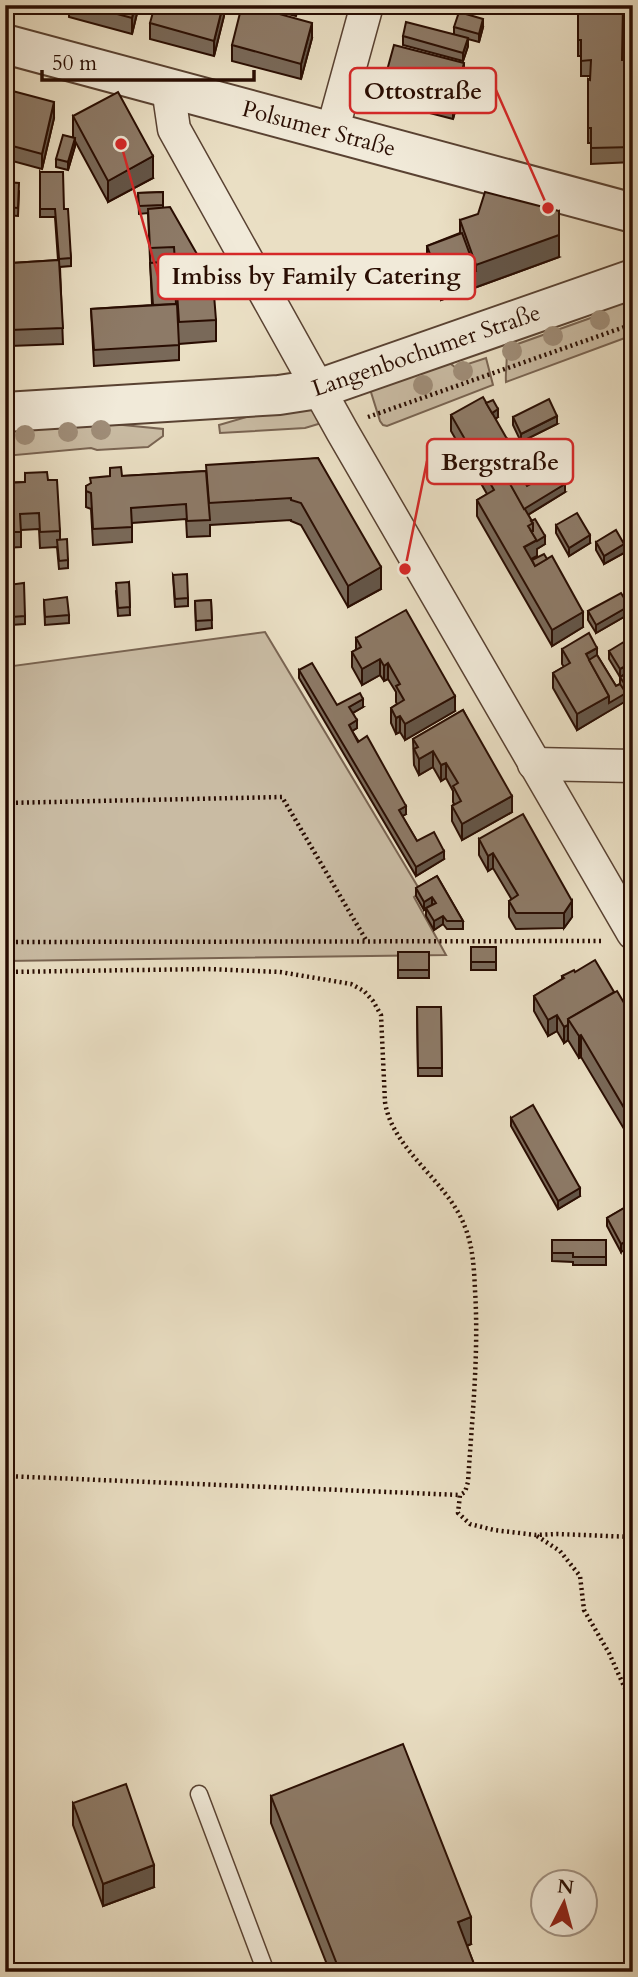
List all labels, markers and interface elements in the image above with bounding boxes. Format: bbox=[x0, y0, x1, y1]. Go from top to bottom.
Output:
scale bar bbox=[42, 38, 254, 82]
text: 50 m bbox=[52, 49, 97, 78]
callout: Ottostraße bbox=[350, 68, 496, 113]
text: Ottostraße bbox=[364, 75, 482, 108]
street label: Polsumer Straße bbox=[239, 93, 399, 164]
callout: Imbiss by Family Catering bbox=[158, 254, 475, 299]
text: Imbiss by Family Catering bbox=[172, 260, 461, 293]
street label: Langenbochumer Straße bbox=[308, 297, 544, 404]
callout: Bergstraße bbox=[427, 439, 573, 484]
text: Bergstraße bbox=[441, 446, 559, 479]
north arrow bbox=[530, 1868, 600, 1938]
text: N bbox=[556, 1873, 576, 1901]

